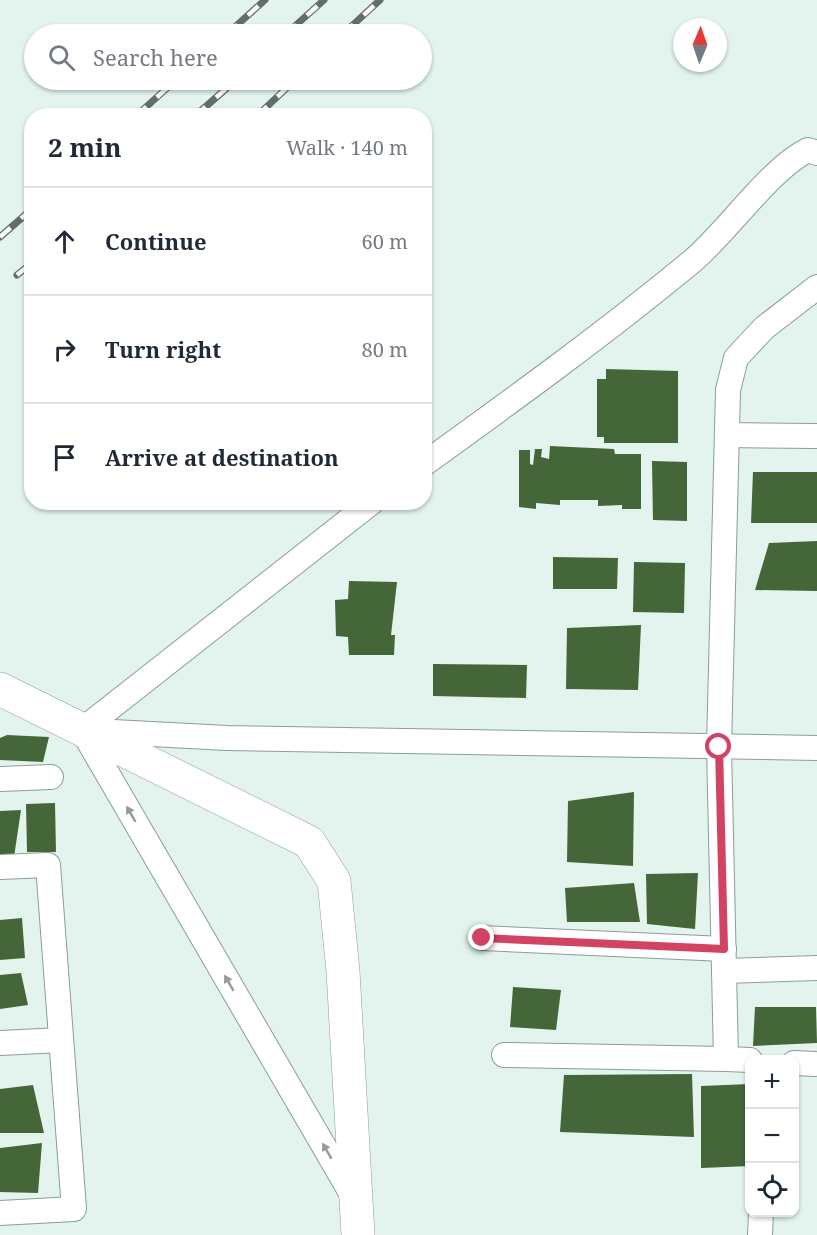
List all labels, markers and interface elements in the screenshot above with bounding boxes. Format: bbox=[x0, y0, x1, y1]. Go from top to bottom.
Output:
north arrow bbox=[673, 18, 727, 72]
search box bbox=[24, 24, 432, 90]
icon: search bbox=[45, 41, 78, 74]
text: Search here bbox=[93, 42, 218, 72]
text: 2 min bbox=[48, 129, 122, 165]
text: Walk · 140 m bbox=[286, 134, 408, 161]
icon: ahead bbox=[48, 225, 81, 258]
text: Continue bbox=[105, 226, 207, 256]
text: 60 m bbox=[362, 228, 408, 255]
icon: right bbox=[48, 333, 81, 366]
text: Turn right bbox=[105, 334, 221, 364]
text: 80 m bbox=[362, 336, 408, 363]
icon: arrive bbox=[48, 441, 81, 474]
text: Arrive at destination bbox=[105, 442, 339, 472]
route start bbox=[705, 733, 731, 759]
one-way arrow bbox=[126, 806, 137, 822]
route end bbox=[468, 924, 494, 950]
one-way arrow bbox=[224, 974, 234, 991]
map controls bbox=[745, 1055, 799, 1217]
button: + bbox=[745, 1055, 799, 1109]
button: − bbox=[745, 1109, 799, 1163]
one-way arrow bbox=[322, 1143, 332, 1160]
button: locate bbox=[745, 1163, 799, 1217]

